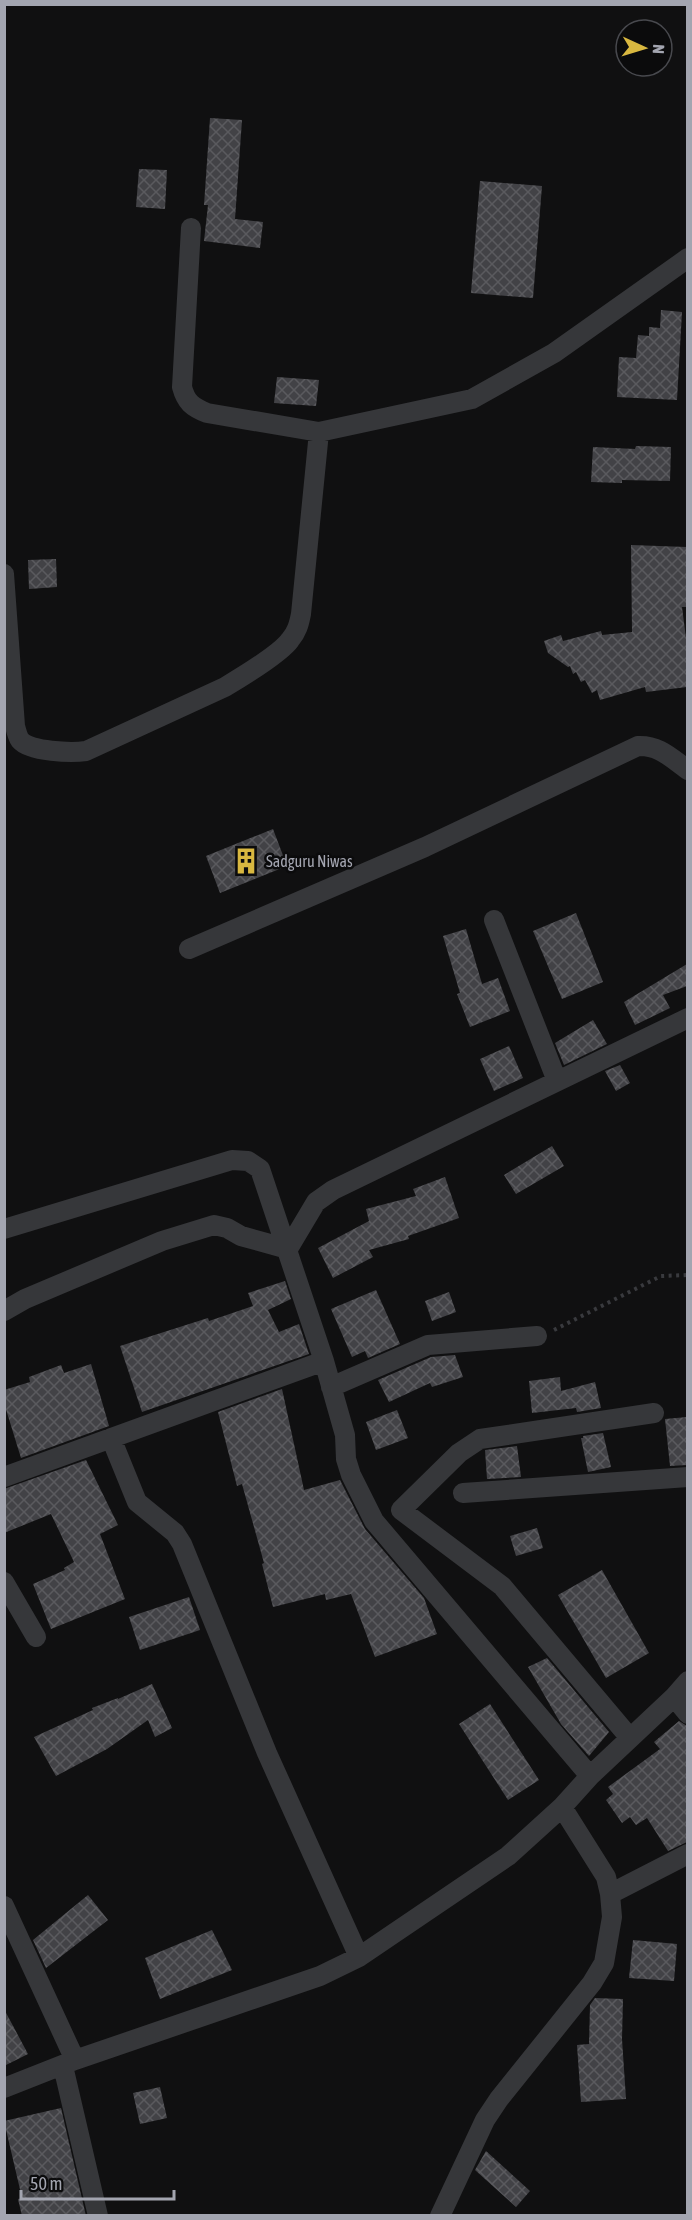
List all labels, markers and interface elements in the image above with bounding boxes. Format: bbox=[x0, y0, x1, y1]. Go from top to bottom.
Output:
north arrow bbox=[614, 18, 674, 78]
text: N bbox=[650, 44, 668, 54]
building icon: Sadguru Niwas bbox=[231, 846, 261, 876]
place label: Sadguru Niwas bbox=[266, 852, 353, 871]
scale bar bbox=[21, 2163, 174, 2201]
text: 50 m bbox=[30, 2173, 62, 2194]

